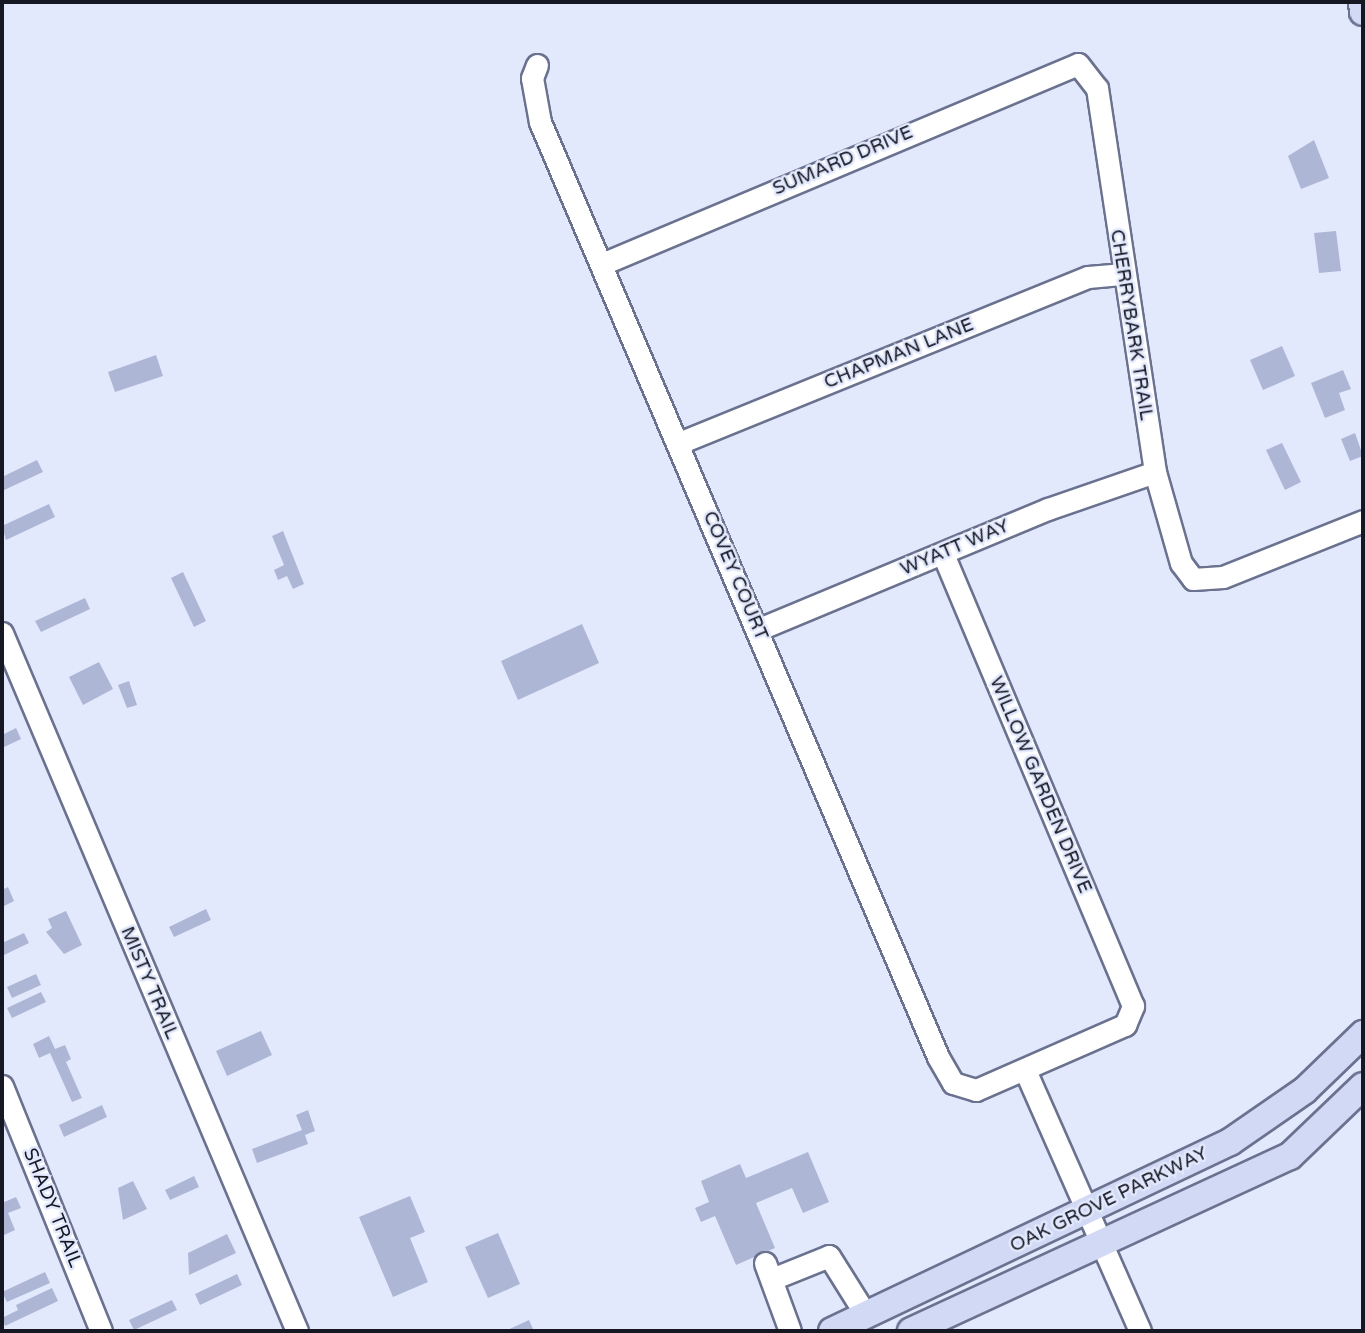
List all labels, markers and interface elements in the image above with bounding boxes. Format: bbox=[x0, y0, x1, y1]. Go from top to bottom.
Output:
street label: SUMARD DRIVE bbox=[770, 121, 916, 201]
street label: CHERRYBARK TRAIL bbox=[1105, 228, 1157, 422]
street label: CHAPMAN LANE bbox=[821, 314, 977, 394]
street label: COVEY COURT bbox=[698, 508, 772, 644]
street label: WYATT WAY bbox=[897, 515, 1013, 581]
street label: WILLOW GARDEN DRIVE bbox=[984, 673, 1096, 897]
street label: MISTY TRAIL bbox=[115, 923, 183, 1043]
street label: OAK GROVE PARKWAY bbox=[1006, 1142, 1212, 1258]
street label: SHADY TRAIL bbox=[18, 1145, 86, 1271]

